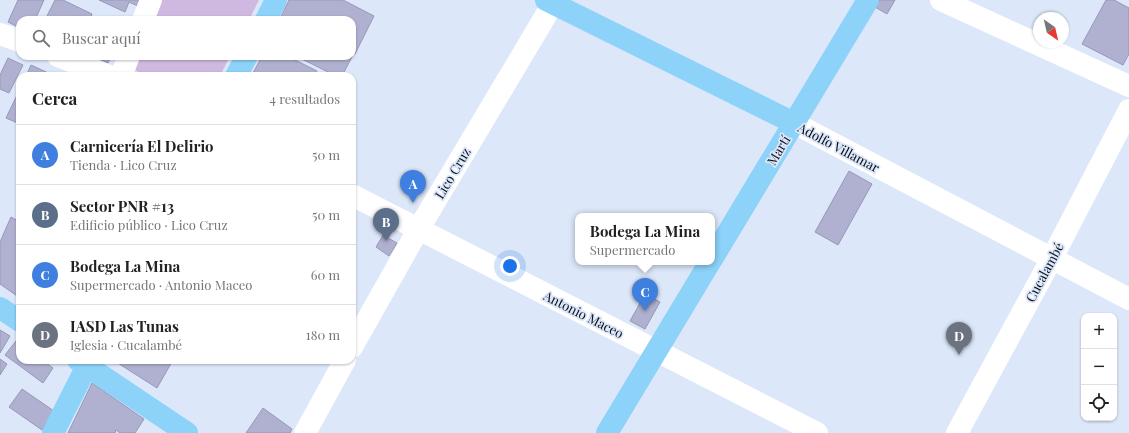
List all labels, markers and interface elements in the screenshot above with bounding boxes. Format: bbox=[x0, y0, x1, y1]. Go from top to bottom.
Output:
north arrow bbox=[1033, 12, 1069, 48]
search box bbox=[16, 16, 356, 60]
icon: search bbox=[30, 27, 52, 49]
text: Buscar aquí bbox=[62, 28, 141, 48]
text: Cerca bbox=[32, 87, 77, 109]
text: 4 resultados bbox=[270, 90, 340, 107]
street label: Adolfo Villamar bbox=[794, 118, 883, 176]
street label: Martí bbox=[762, 132, 794, 168]
text: Carnicería El Delirio bbox=[70, 136, 214, 156]
street label: Lico Cruz bbox=[430, 144, 474, 202]
text: A bbox=[41, 146, 49, 163]
text: 50 m bbox=[312, 146, 340, 163]
text: Tienda · Lico Cruz bbox=[70, 156, 177, 173]
pin: A bbox=[400, 170, 426, 203]
text: Sector PNR #13 bbox=[70, 196, 174, 216]
text: B bbox=[41, 206, 49, 223]
text: 50 m bbox=[312, 206, 340, 223]
pin: B bbox=[373, 208, 399, 241]
popup bbox=[575, 213, 715, 265]
text: Edificio público · Lico Cruz bbox=[70, 216, 228, 233]
text: Bodega La Mina bbox=[590, 221, 700, 241]
street label: Cucalambé bbox=[1021, 239, 1067, 305]
text: Supermercado bbox=[590, 241, 675, 258]
text: Bodega La Mina bbox=[70, 256, 180, 276]
your location bbox=[500, 256, 520, 276]
text: C bbox=[40, 266, 50, 283]
text: 60 m bbox=[311, 266, 340, 283]
text: Supermercado · Antonio Maceo bbox=[70, 276, 252, 293]
pin: C bbox=[632, 278, 658, 311]
street label: Antonio Maceo bbox=[540, 286, 627, 341]
map controls bbox=[1081, 313, 1117, 421]
button: + bbox=[1081, 313, 1117, 349]
text: IASD Las Tunas bbox=[70, 316, 179, 336]
pin: D bbox=[946, 322, 972, 355]
text: D bbox=[40, 326, 50, 343]
text: 180 m bbox=[306, 326, 340, 343]
text: Iglesia · Cucalambé bbox=[70, 336, 182, 353]
button: − bbox=[1081, 349, 1117, 385]
button: locate bbox=[1081, 385, 1117, 421]

